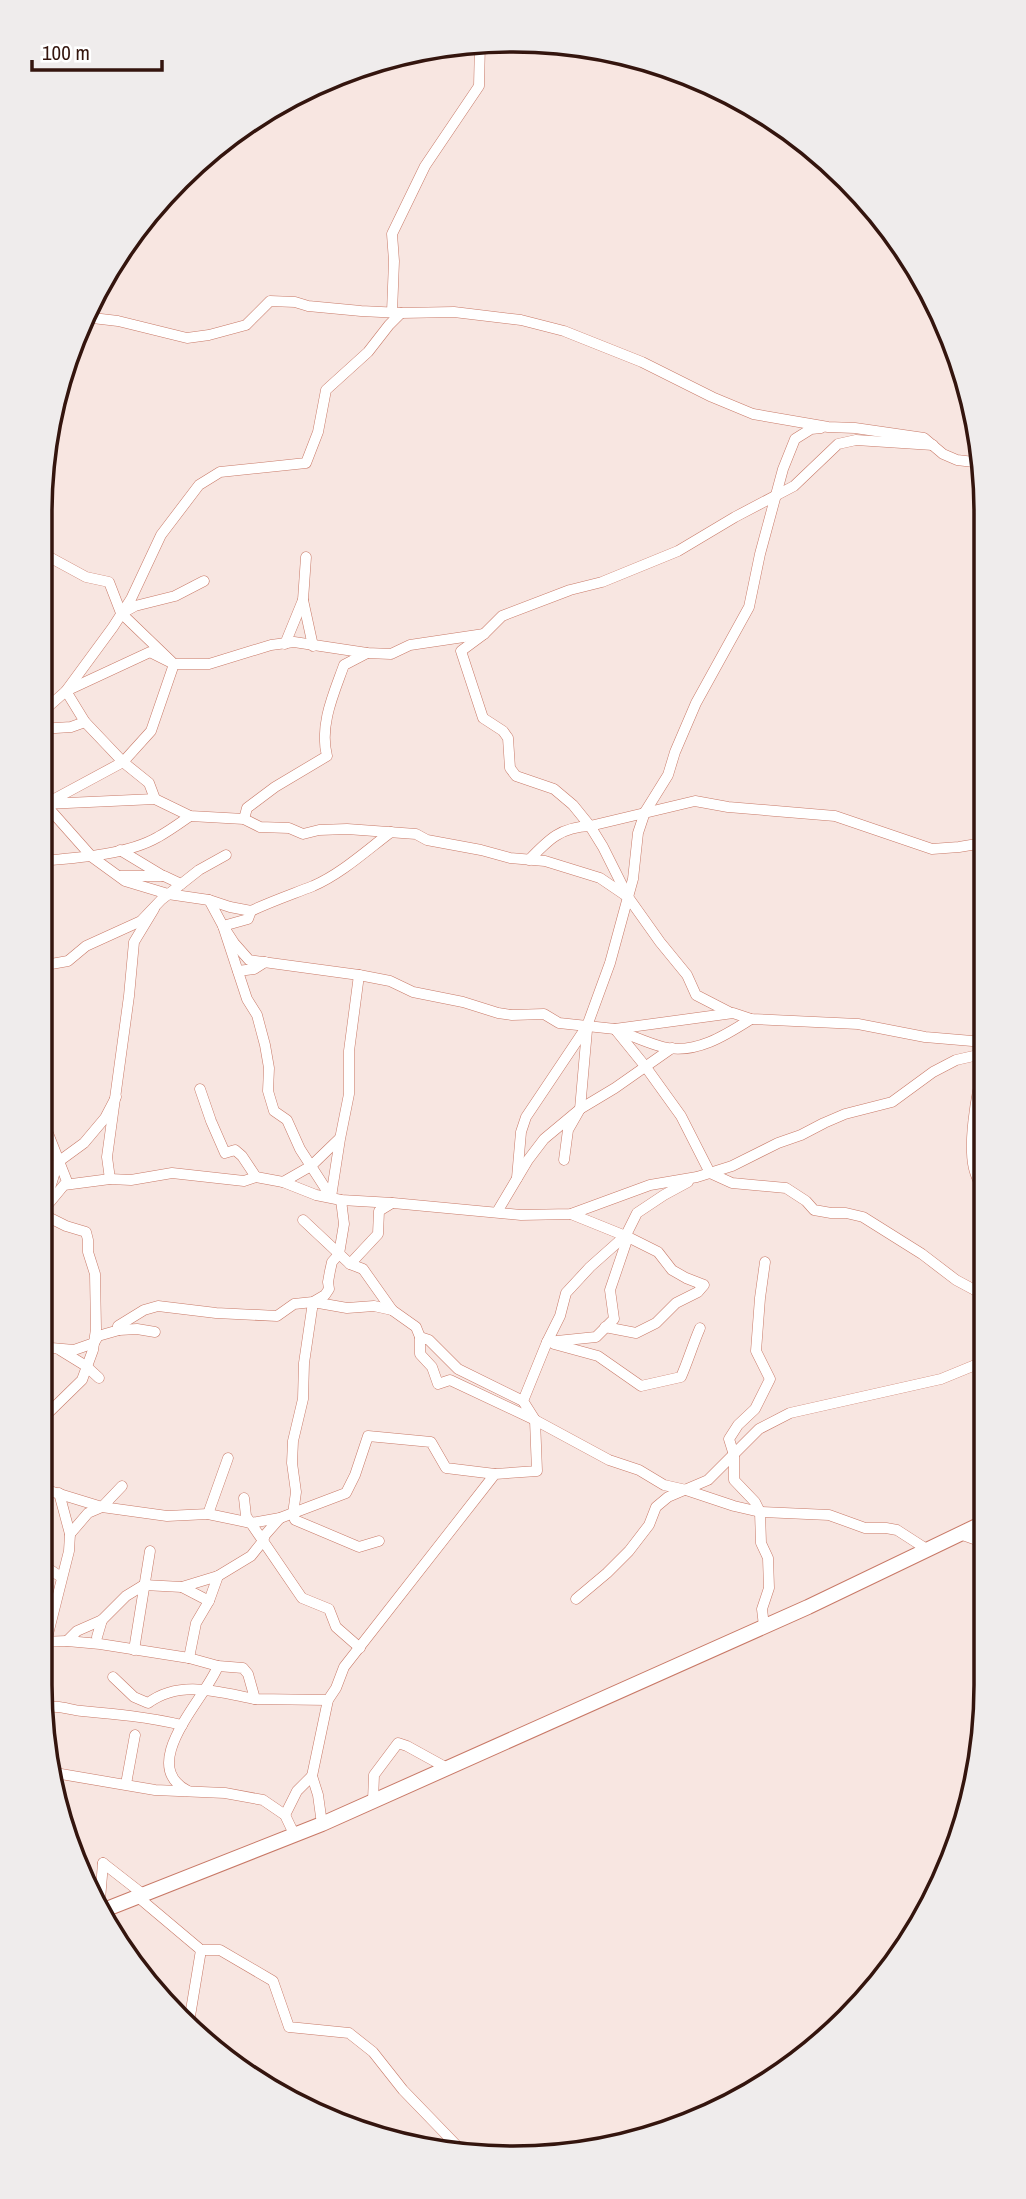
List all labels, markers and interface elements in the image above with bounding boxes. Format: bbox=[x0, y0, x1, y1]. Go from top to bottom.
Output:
scale bar bbox=[32, 28, 161, 72]
text: 100 m bbox=[42, 38, 90, 67]

